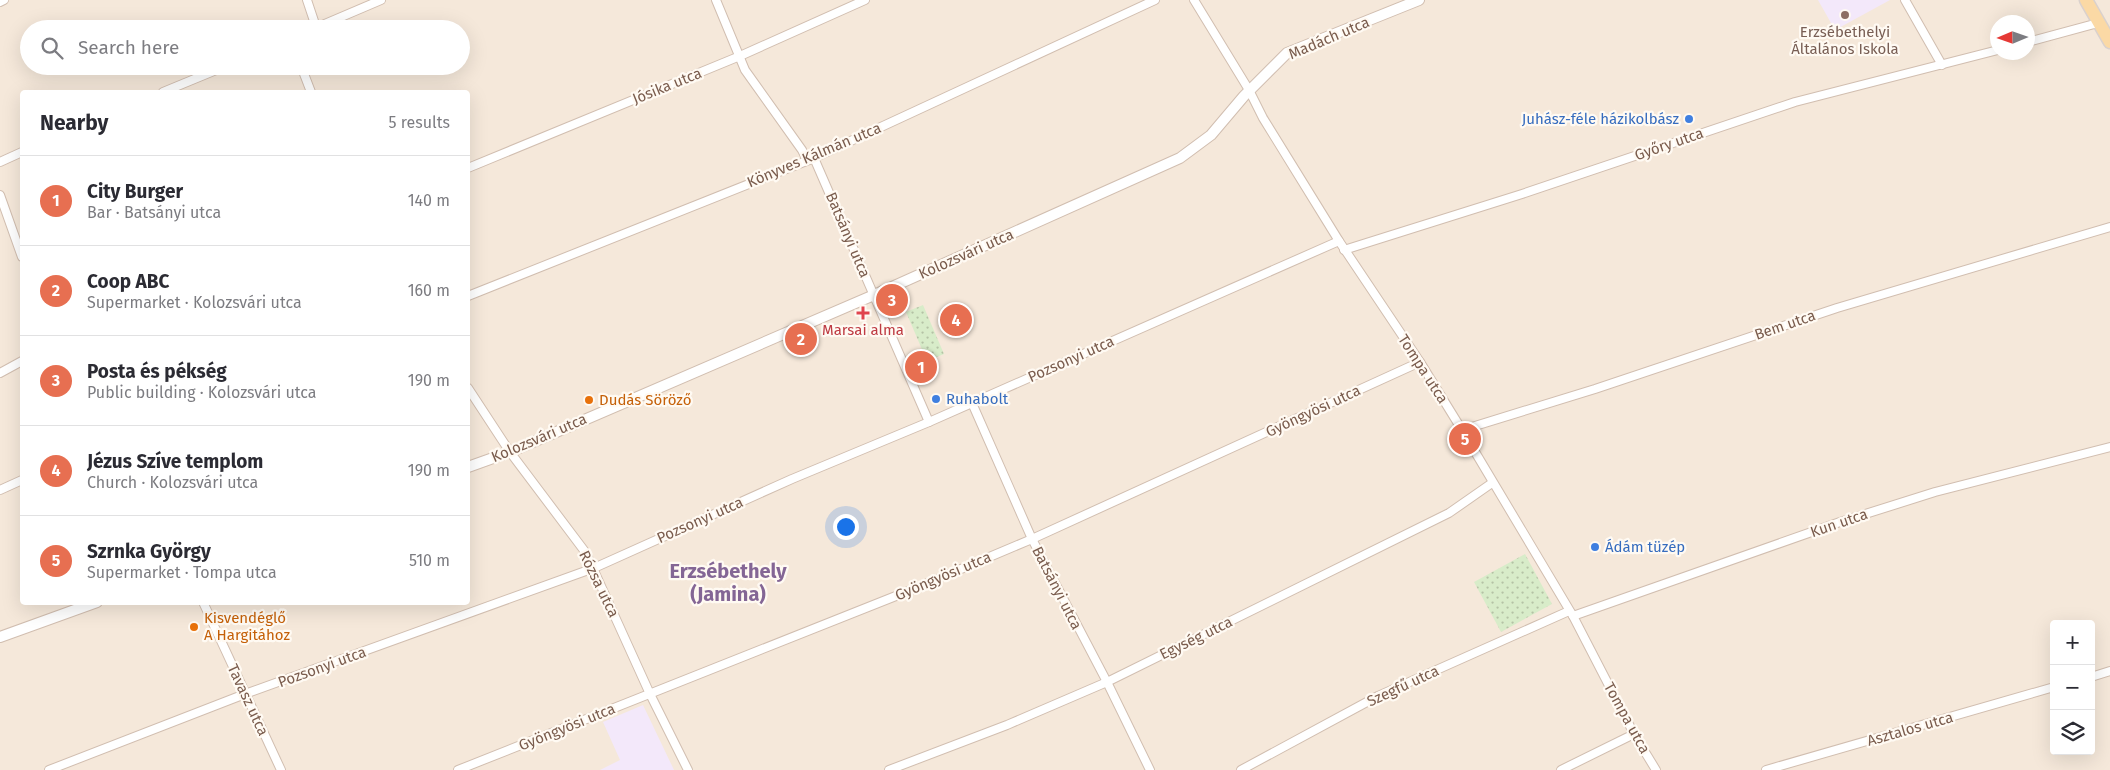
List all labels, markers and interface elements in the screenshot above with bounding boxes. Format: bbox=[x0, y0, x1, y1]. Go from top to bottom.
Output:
marker: Erzsébethelyi Általános Iskola bbox=[1839, 9, 1851, 21]
street label: Madách utca bbox=[1286, 13, 1372, 63]
north arrow bbox=[1990, 15, 2035, 60]
search box bbox=[20, 20, 470, 75]
place label: Erzsébethelyi Általános Iskola bbox=[1791, 23, 1899, 58]
icon: search bbox=[38, 34, 66, 62]
text: Search here bbox=[78, 36, 179, 59]
street label: Jósika utca bbox=[630, 64, 704, 108]
text: Nearby bbox=[40, 110, 108, 136]
place label: Juhász-féle házikolbász bbox=[1522, 110, 1679, 128]
text: 5 results bbox=[389, 113, 450, 132]
marker: Juhász-féle házikolbász bbox=[1683, 113, 1695, 125]
street label: Könyves Kálmán utca bbox=[744, 119, 884, 191]
street label: Győry utca bbox=[1632, 124, 1706, 164]
text: City Burger bbox=[87, 180, 183, 203]
street label: Batsányi utca bbox=[822, 190, 874, 280]
text: 1 bbox=[52, 191, 60, 210]
text: 140 m bbox=[408, 191, 450, 210]
text: Bar · Batsányi utca bbox=[87, 203, 221, 222]
street label: Kolozsvári utca bbox=[916, 225, 1016, 283]
text: Coop ABC bbox=[87, 270, 169, 293]
text: 2 bbox=[52, 281, 60, 300]
text: 160 m bbox=[408, 281, 450, 300]
pin: 3 bbox=[876, 281, 908, 319]
text: Supermarket · Kolozsvári utca bbox=[87, 293, 302, 312]
pin: 4 bbox=[940, 301, 972, 339]
street label: Bem utca bbox=[1752, 306, 1818, 344]
marker: Marsai alma bbox=[857, 307, 869, 319]
pin: 2 bbox=[785, 320, 817, 358]
place label: Marsai alma bbox=[822, 321, 904, 339]
street label: Tompa utca bbox=[1394, 331, 1452, 407]
street label: Pozsonyi utca bbox=[1025, 332, 1117, 386]
pin: 1 bbox=[905, 348, 937, 386]
text: Posta és pékség bbox=[87, 360, 227, 383]
text: 3 bbox=[52, 371, 60, 390]
text: 190 m bbox=[408, 371, 450, 390]
street label: Gyöngyösi utca bbox=[1263, 381, 1363, 441]
text: Public building · Kolozsvári utca bbox=[87, 383, 317, 402]
place label: Ruhabolt bbox=[946, 390, 1009, 408]
place label: Dudás Söröző bbox=[599, 391, 692, 409]
marker: Ruhabolt bbox=[930, 393, 942, 405]
marker: Dudás Söröző bbox=[583, 394, 595, 406]
street label: Kolozsvári utca bbox=[489, 410, 589, 466]
pin: 5 bbox=[1449, 420, 1481, 458]
text: Jézus Szíve templom bbox=[87, 450, 263, 473]
text: 4 bbox=[51, 461, 61, 480]
text: 190 m bbox=[408, 461, 450, 480]
text: Church · Kolozsvári utca bbox=[87, 473, 258, 492]
street label: Pozsonyi utca bbox=[654, 493, 746, 547]
street label: Kun utca bbox=[1808, 505, 1870, 541]
your location bbox=[833, 514, 859, 540]
place label: Ádám tüzép bbox=[1605, 538, 1685, 556]
text: Szrnka György bbox=[87, 540, 211, 563]
marker: Ádám tüzép bbox=[1589, 541, 1601, 553]
street label: Batsányi utca bbox=[1028, 543, 1086, 633]
street label: Rózsa utca bbox=[575, 548, 623, 620]
street label: Gyöngyösi utca bbox=[892, 548, 994, 604]
text: 5 bbox=[52, 551, 60, 570]
text: 510 m bbox=[409, 551, 450, 570]
district label: Erzsébethely (Jamina) bbox=[669, 559, 787, 606]
text: Supermarket · Tompa utca bbox=[87, 563, 277, 582]
place label: Kisvendéglő A Hargitához bbox=[204, 609, 290, 644]
street label: Egység utca bbox=[1157, 613, 1235, 663]
map controls bbox=[2050, 620, 2095, 755]
button: + bbox=[2050, 620, 2095, 665]
marker: Kisvendéglő A Hargitához bbox=[188, 621, 200, 633]
street label: Pozsonyi utca bbox=[275, 643, 369, 691]
street label: Tavasz utca bbox=[224, 661, 272, 739]
street label: Szegfű utca bbox=[1364, 662, 1442, 710]
button: − bbox=[2050, 665, 2095, 710]
street label: Tompa utca bbox=[1600, 679, 1654, 757]
street label: Gyöngyösi utca bbox=[516, 699, 618, 755]
street label: Asztalos utca bbox=[1865, 708, 1955, 750]
button: layers bbox=[2050, 710, 2095, 755]

